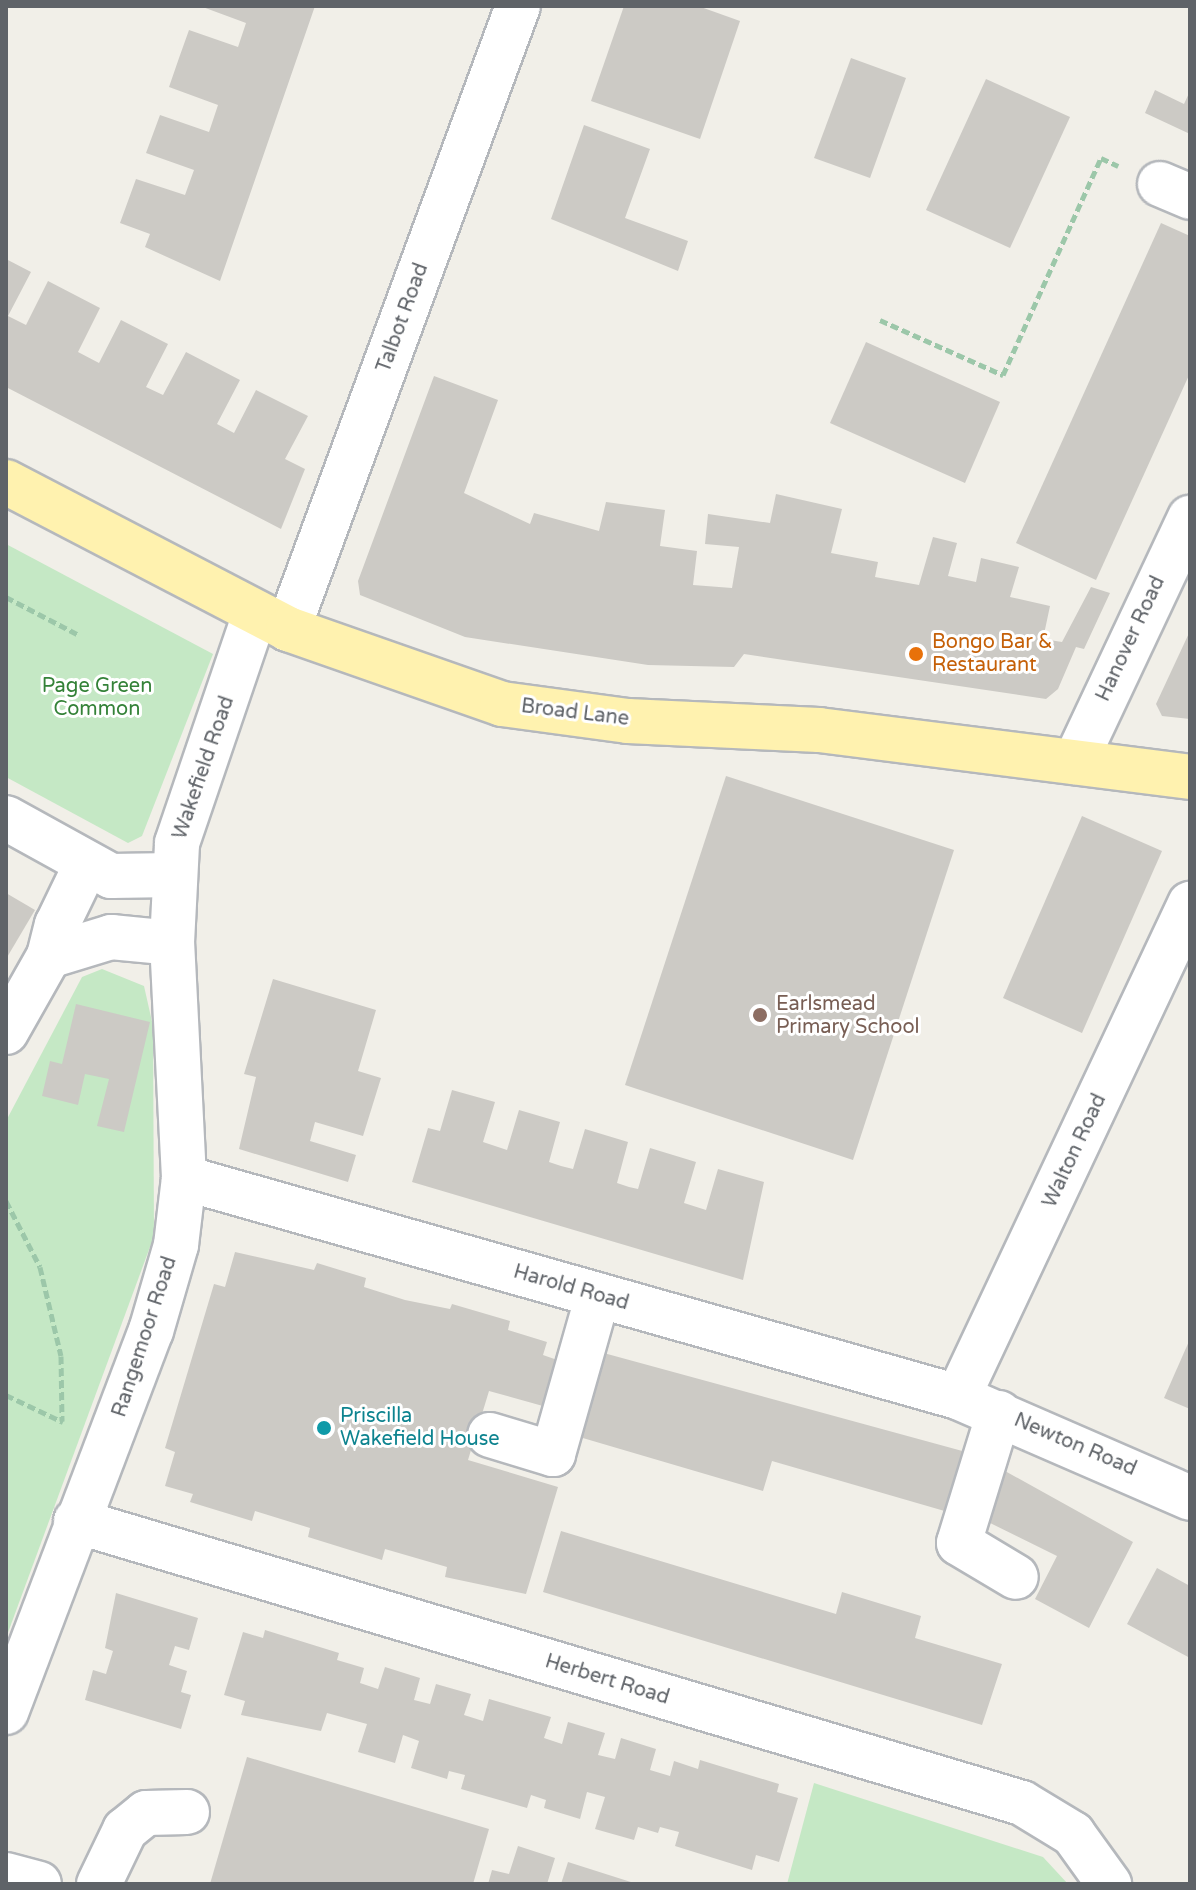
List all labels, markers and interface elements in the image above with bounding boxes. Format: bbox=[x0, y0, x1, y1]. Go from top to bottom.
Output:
street label: Talbot Road bbox=[372, 260, 434, 376]
street label: Hanover Road bbox=[1092, 573, 1170, 705]
place label: Bongo Bar & Restaurant bbox=[932, 630, 1053, 677]
marker: Bongo Bar & Restaurant bbox=[907, 645, 925, 663]
park label: Page Green Common bbox=[42, 674, 152, 721]
street label: Wakefield Road bbox=[168, 693, 240, 843]
street label: Broad Lane bbox=[520, 694, 630, 732]
place label: Earlsmead Primary School bbox=[776, 992, 920, 1039]
marker: Earlsmead Primary School bbox=[751, 1006, 769, 1024]
street label: Walton Road bbox=[1038, 1090, 1112, 1212]
street label: Rangemoor Road bbox=[108, 1254, 182, 1420]
street label: Harold Road bbox=[511, 1260, 631, 1316]
place label: Priscilla Wakefield House bbox=[340, 1404, 500, 1451]
street label: Newton Road bbox=[1010, 1408, 1140, 1482]
marker: Priscilla Wakefield House bbox=[315, 1419, 333, 1437]
street label: Herbert Road bbox=[542, 1650, 672, 1710]

